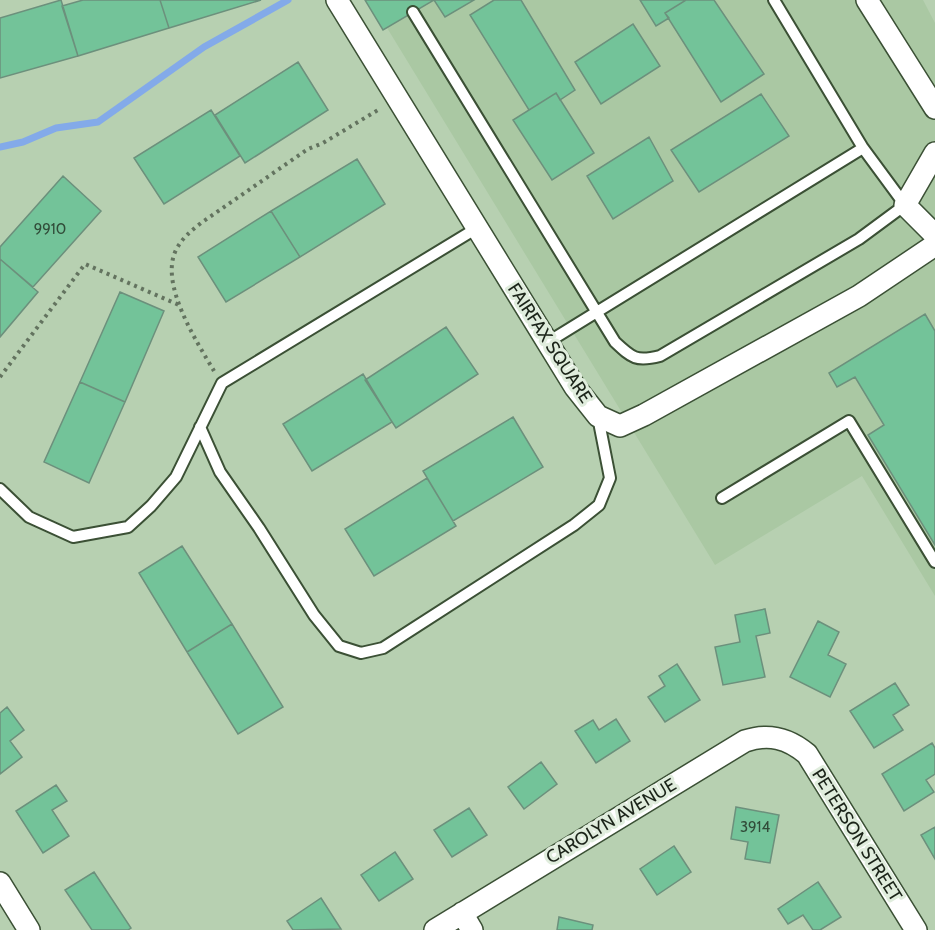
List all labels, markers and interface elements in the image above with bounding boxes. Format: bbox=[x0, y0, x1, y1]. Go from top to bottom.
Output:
house number: 9910 bbox=[34, 220, 66, 238]
street label: FAIRFAX SQUARE bbox=[503, 279, 597, 407]
street label: PETERSON STREET bbox=[807, 765, 907, 906]
street label: CAROLYN AVENUE bbox=[542, 773, 680, 869]
house number: 3914 bbox=[740, 818, 770, 836]

